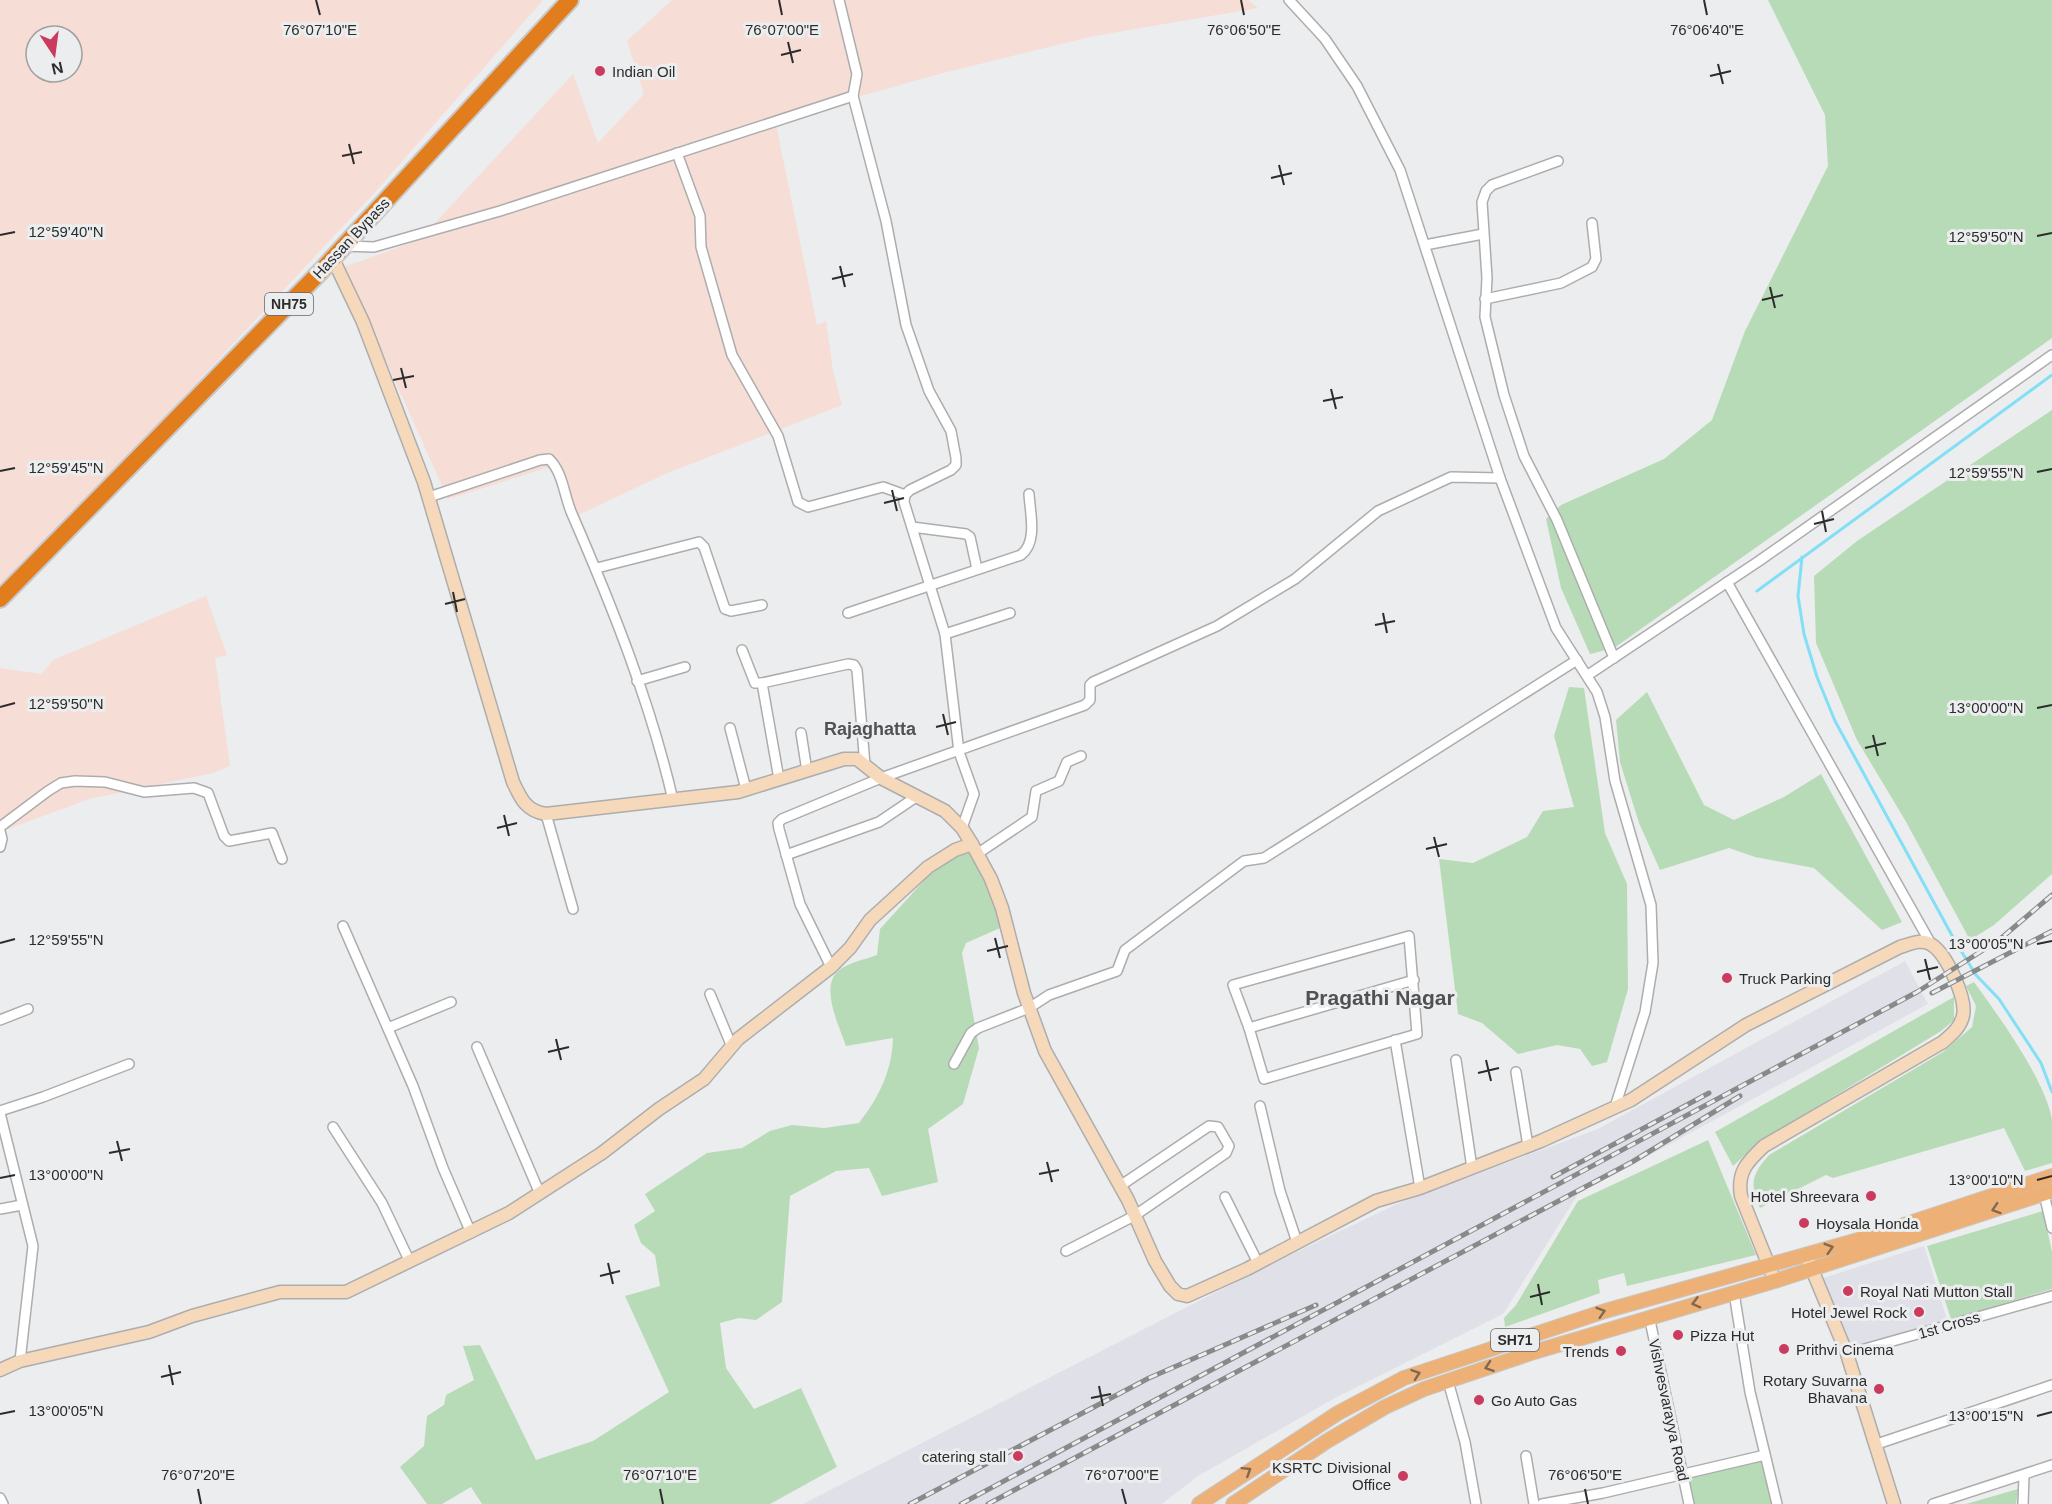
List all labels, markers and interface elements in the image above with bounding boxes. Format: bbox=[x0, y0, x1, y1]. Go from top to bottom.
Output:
text: 76°07'10"E bbox=[283, 21, 357, 38]
text: 76°07'00"E bbox=[745, 21, 819, 38]
text: 76°06'50"E bbox=[1207, 21, 1281, 38]
text: 76°06'40"E bbox=[1670, 21, 1744, 38]
north arrow bbox=[24, 24, 84, 84]
text: N bbox=[50, 59, 65, 78]
place label: Indian Oil bbox=[612, 63, 675, 80]
marker: Indian Oil bbox=[593, 64, 607, 78]
street label: Hassan Bypass bbox=[309, 194, 393, 282]
text: 12°59'40"N bbox=[28, 223, 104, 240]
text: 12°59'50"N bbox=[1948, 228, 2024, 245]
road number: NH75 bbox=[265, 293, 313, 315]
text: 12°59'45"N bbox=[28, 459, 104, 476]
text: 12°59'55"N bbox=[1948, 464, 2024, 481]
text: 12°59'50"N bbox=[28, 695, 104, 712]
text: 13°00'00"N bbox=[1948, 699, 2024, 716]
district label: Rajaghatta bbox=[824, 719, 917, 739]
text: 12°59'55"N bbox=[28, 931, 104, 948]
text: 13°00'05"N bbox=[1948, 935, 2024, 952]
place label: Truck Parking bbox=[1739, 970, 1831, 987]
marker: Truck Parking bbox=[1720, 971, 1734, 985]
district label: Pragathi Nagar bbox=[1305, 986, 1455, 1009]
text: 13°00'00"N bbox=[28, 1166, 104, 1183]
text: 13°00'10"N bbox=[1948, 1171, 2024, 1188]
place label: Hotel Shreevara bbox=[1751, 1188, 1860, 1205]
marker: Hotel Shreevara bbox=[1864, 1189, 1878, 1203]
one-way arrow bbox=[1991, 1202, 2002, 1215]
place label: Hoysala Honda bbox=[1816, 1215, 1919, 1232]
marker: Hoysala Honda bbox=[1797, 1216, 1811, 1230]
one-way arrow bbox=[1823, 1243, 1834, 1255]
place label: Royal Nati Mutton Stall bbox=[1860, 1283, 2013, 1300]
marker: Royal Nati Mutton Stall bbox=[1841, 1284, 1855, 1298]
one-way arrow bbox=[1691, 1296, 1701, 1309]
place label: Hotel Jewel Rock bbox=[1791, 1304, 1907, 1321]
marker: Hotel Jewel Rock bbox=[1912, 1305, 1926, 1319]
one-way arrow bbox=[1595, 1307, 1606, 1319]
street label: 1st Cross bbox=[1916, 1308, 1982, 1342]
place label: Pizza Hut bbox=[1690, 1327, 1755, 1344]
marker: Pizza Hut bbox=[1671, 1328, 1685, 1342]
road number: SH71 bbox=[1491, 1329, 1539, 1351]
street label: Vishvesvarayya Road bbox=[1646, 1337, 1692, 1483]
place label: Prithvi Cinema bbox=[1796, 1341, 1894, 1358]
marker: Prithvi Cinema bbox=[1777, 1342, 1791, 1356]
place label: Trends bbox=[1563, 1343, 1609, 1360]
marker: Trends bbox=[1614, 1344, 1628, 1358]
one-way arrow bbox=[1484, 1359, 1495, 1372]
one-way arrow bbox=[1410, 1369, 1421, 1382]
place label: Rotary Suvarna Bhavana bbox=[1763, 1372, 1868, 1406]
marker: Rotary Suvarna Bhavana bbox=[1872, 1382, 1886, 1396]
place label: Go Auto Gas bbox=[1491, 1392, 1577, 1409]
marker: Go Auto Gas bbox=[1472, 1393, 1486, 1407]
text: 13°00'05"N bbox=[28, 1402, 104, 1419]
text: 13°00'15"N bbox=[1948, 1407, 2024, 1424]
place label: catering stall bbox=[922, 1448, 1006, 1465]
marker: catering stall bbox=[1011, 1449, 1025, 1463]
place label: KSRTC Divisional Office bbox=[1272, 1459, 1391, 1493]
text: 76°07'20"E bbox=[161, 1466, 235, 1483]
text: 76°07'10"E bbox=[623, 1466, 697, 1483]
text: 76°07'00"E bbox=[1085, 1466, 1159, 1483]
one-way arrow bbox=[1241, 1466, 1251, 1478]
text: 76°06'50"E bbox=[1548, 1466, 1622, 1483]
marker: KSRTC Divisional Office bbox=[1396, 1469, 1410, 1483]

